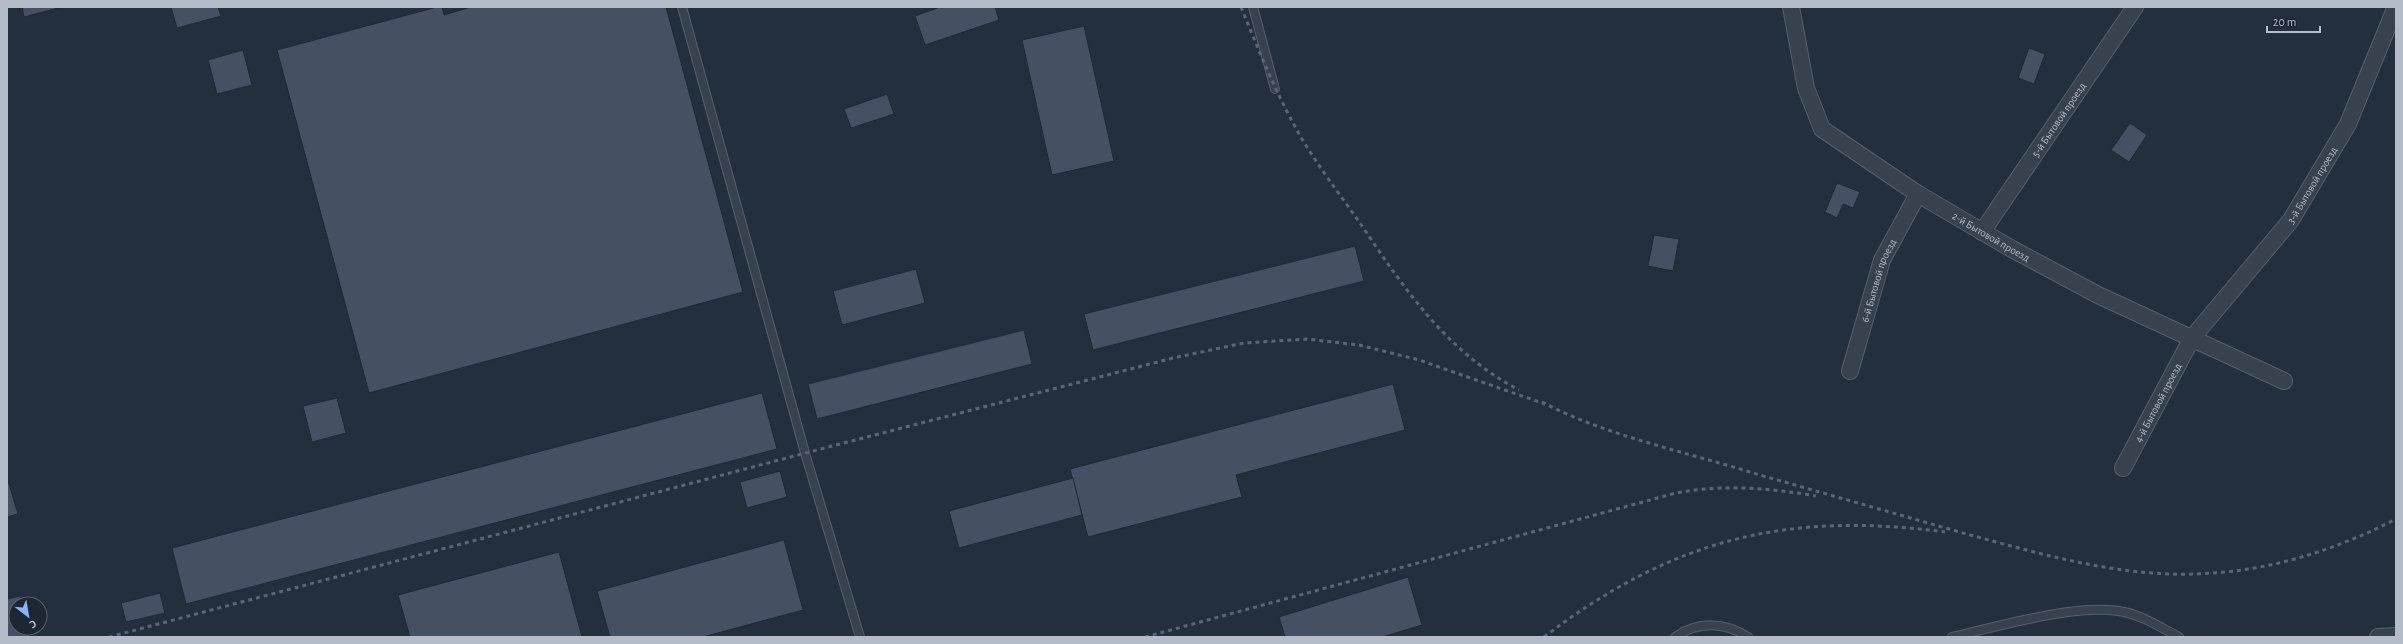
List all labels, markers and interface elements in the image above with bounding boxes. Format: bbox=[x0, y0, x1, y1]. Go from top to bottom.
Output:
scale bar bbox=[2267, 8, 2320, 34]
text: 20 m bbox=[2273, 16, 2296, 28]
street label: 5-й Бытовой проезд bbox=[2030, 80, 2088, 159]
street label: 3-й Бытовой проезд bbox=[2285, 144, 2339, 226]
street label: 2-й Бытовой проезд bbox=[1950, 210, 2032, 264]
street label: 6-й Бытовой проезд bbox=[1859, 237, 1899, 324]
street label: 4-й Бытовой проезд bbox=[2133, 361, 2184, 444]
north arrow bbox=[8, 596, 48, 636]
text: С bbox=[27, 618, 38, 630]

